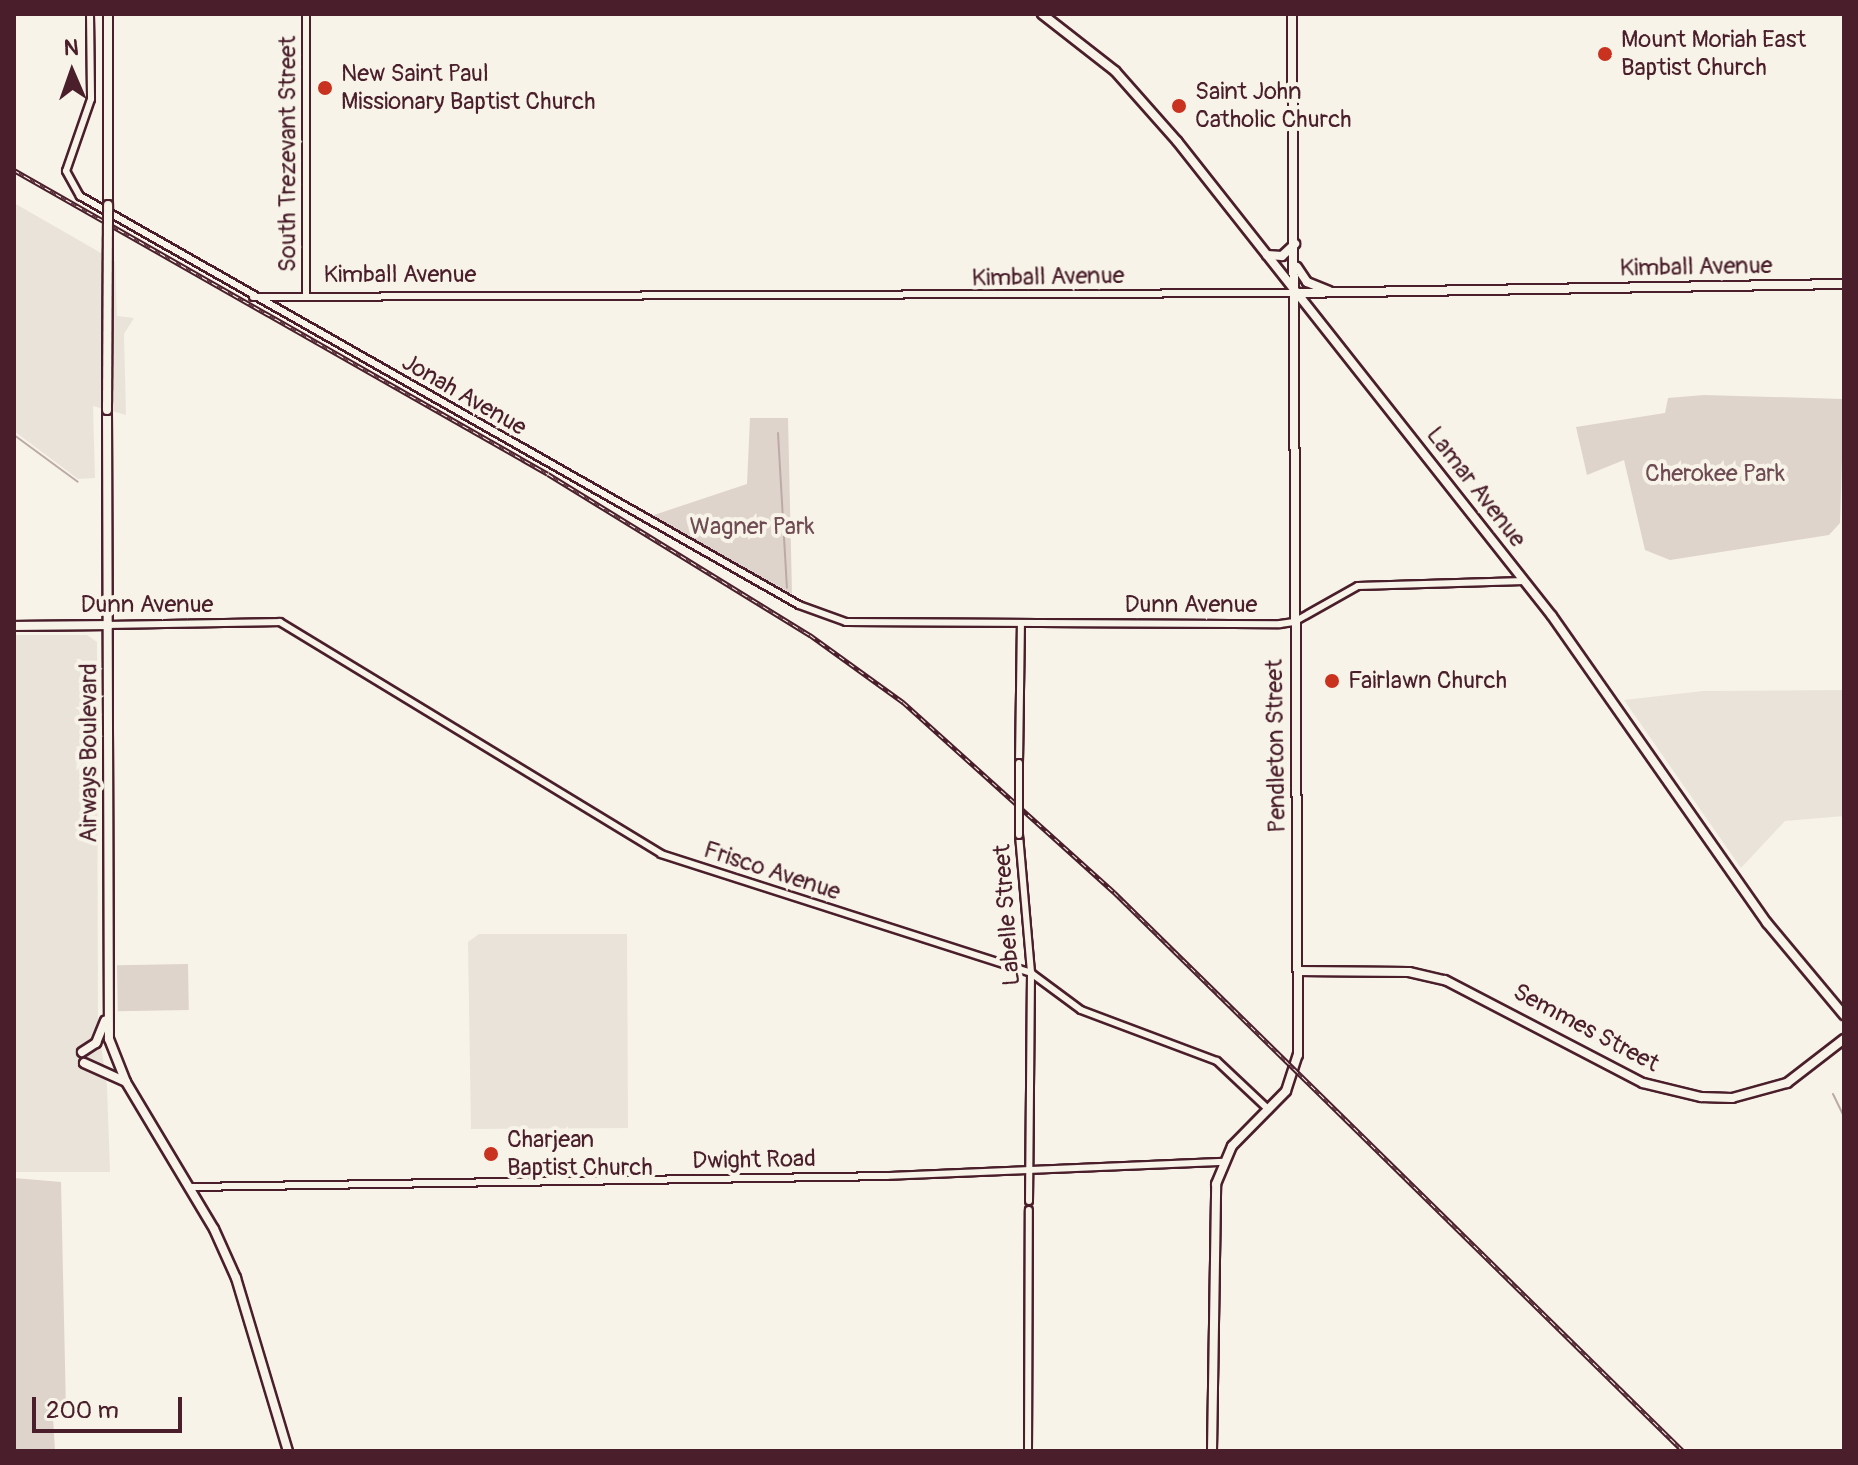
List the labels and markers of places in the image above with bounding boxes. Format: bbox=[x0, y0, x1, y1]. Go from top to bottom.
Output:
place label: Mount Moriah East Baptist Church bbox=[1621, 26, 1806, 82]
marker: Mount Moriah East Baptist Church bbox=[1596, 45, 1614, 63]
place label: New Saint Paul Missionary Baptist Church bbox=[341, 60, 595, 116]
place label: Saint John Catholic Church bbox=[1195, 78, 1352, 134]
marker: New Saint Paul Missionary Baptist Church bbox=[316, 79, 334, 97]
marker: Saint John Catholic Church bbox=[1170, 97, 1188, 115]
place label: Fairlawn Church bbox=[1348, 667, 1507, 695]
marker: Fairlawn Church bbox=[1323, 672, 1341, 690]
place label: Charjean Baptist Church bbox=[507, 1126, 653, 1182]
marker: Charjean Baptist Church bbox=[482, 1145, 500, 1163]

